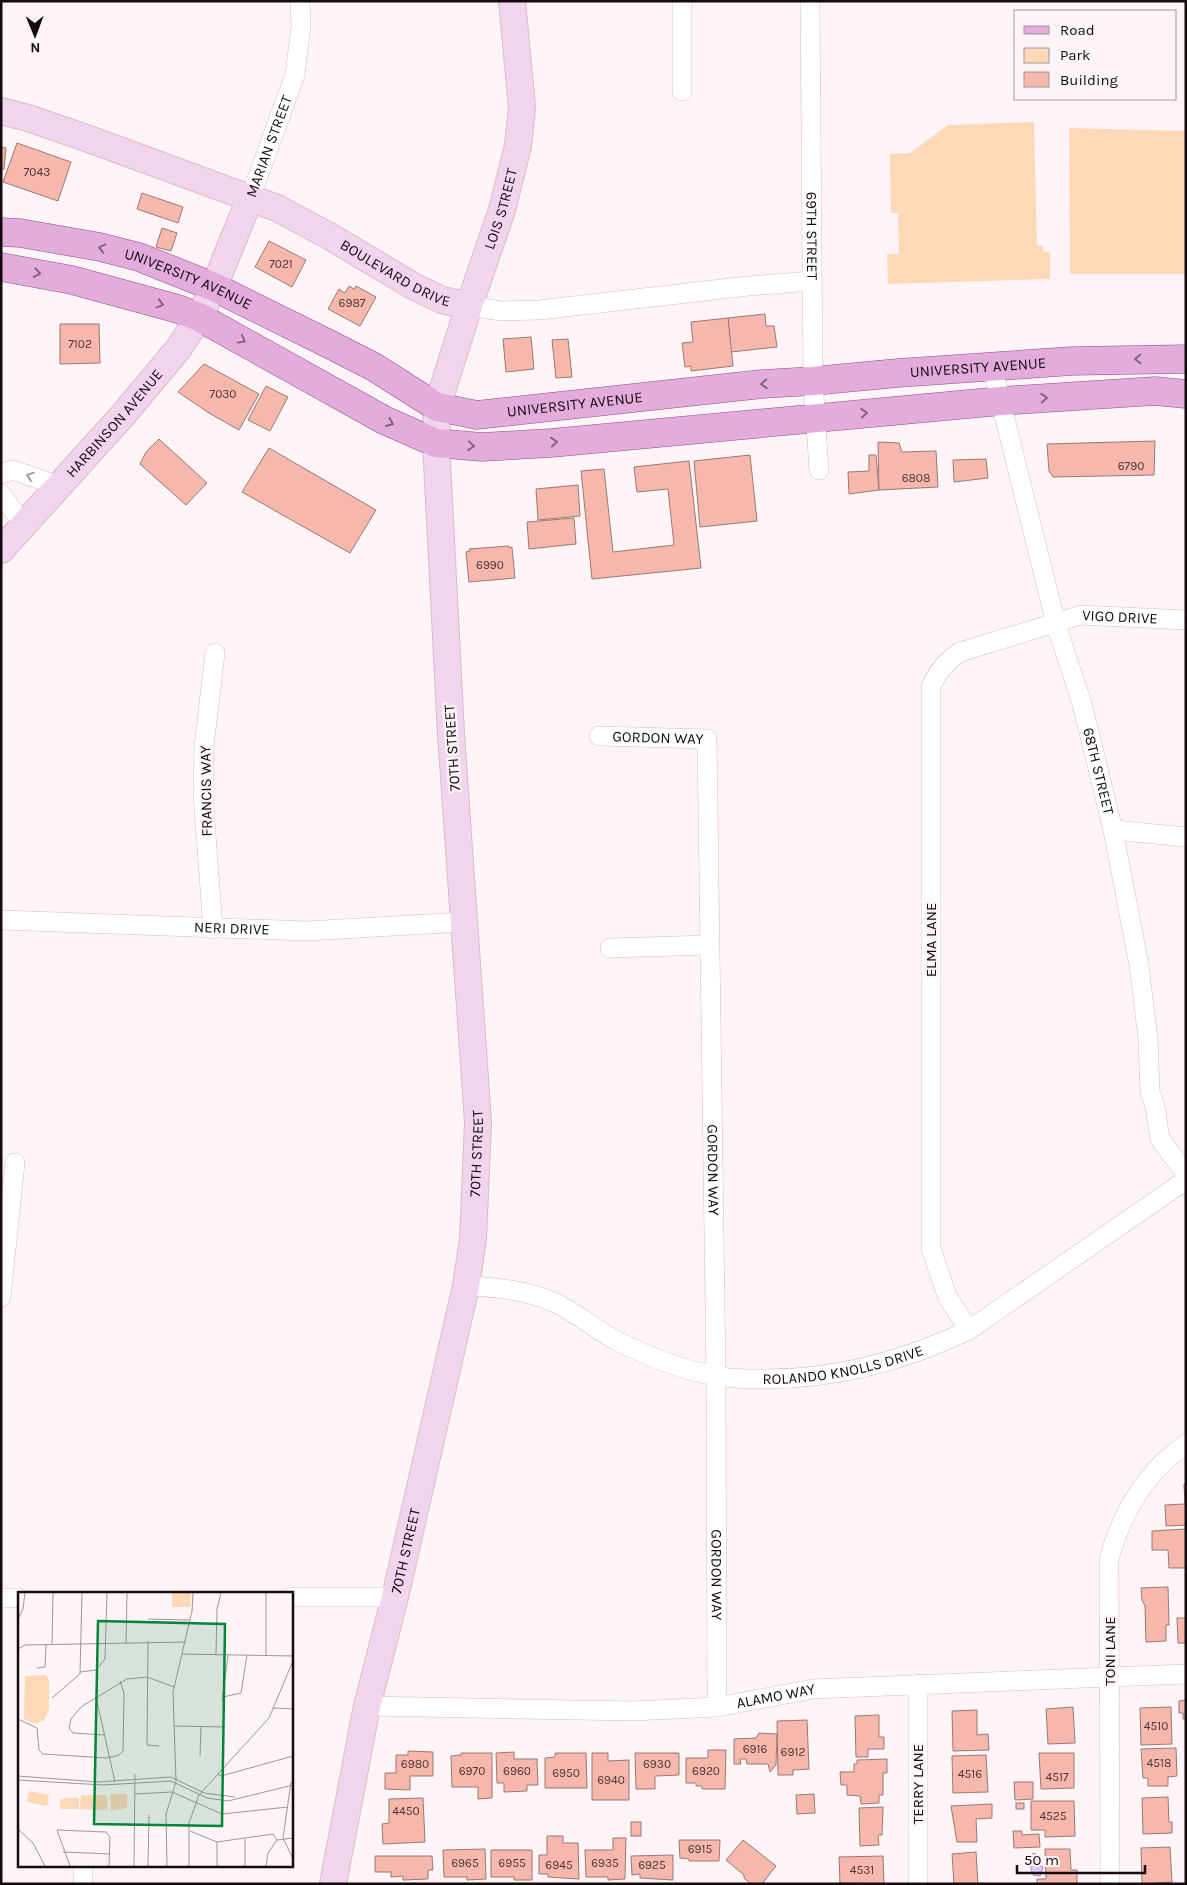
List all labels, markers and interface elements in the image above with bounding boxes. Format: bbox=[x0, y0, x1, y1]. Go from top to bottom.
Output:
north arrow bbox=[10, 10, 60, 60]
legend bbox=[1014, 10, 1177, 100]
text: Road bbox=[1060, 21, 1095, 39]
text: N bbox=[30, 39, 40, 56]
text: Park bbox=[1060, 46, 1090, 64]
text: Building bbox=[1060, 71, 1118, 89]
street label: MARIAN STREET bbox=[242, 92, 296, 200]
house number: 7043 bbox=[24, 165, 50, 179]
street label: LOIS STREET bbox=[480, 166, 521, 252]
street label: 69TH STREET bbox=[803, 192, 821, 281]
street label: BOULEVARD DRIVE bbox=[337, 236, 452, 311]
one-way arrow bbox=[98, 243, 106, 254]
street label: UNIVERSITY AVENUE bbox=[122, 245, 255, 313]
house number: 7021 bbox=[269, 257, 293, 271]
one-way arrow bbox=[32, 267, 41, 278]
house number: 6987 bbox=[339, 296, 366, 310]
one-way arrow bbox=[155, 298, 163, 308]
one-way arrow bbox=[237, 334, 246, 344]
house number: 7102 bbox=[68, 337, 92, 351]
street label: UNIVERSITY AVENUE bbox=[909, 354, 1047, 381]
one-way arrow bbox=[1134, 354, 1142, 364]
street label: HARBINSON AVENUE bbox=[62, 366, 166, 481]
one-way arrow bbox=[760, 378, 768, 389]
house number: 7030 bbox=[210, 387, 236, 401]
street label: UNIVERSITY AVENUE bbox=[506, 388, 644, 421]
one-way arrow bbox=[1040, 393, 1048, 404]
one-way arrow bbox=[861, 408, 869, 419]
one-way arrow bbox=[385, 416, 394, 427]
one-way arrow bbox=[551, 437, 559, 448]
one-way arrow bbox=[467, 440, 475, 451]
house number: 6790 bbox=[1118, 459, 1144, 473]
house number: 6808 bbox=[902, 471, 930, 485]
one-way arrow bbox=[26, 472, 35, 482]
house number: 6990 bbox=[476, 558, 504, 572]
street label: VIGO DRIVE bbox=[1082, 606, 1158, 628]
street label: 70TH STREET bbox=[440, 703, 464, 792]
street label: 68TH STREET bbox=[1079, 726, 1118, 817]
street label: GORDON WAY bbox=[612, 727, 705, 748]
street label: FRANCIS WAY bbox=[196, 744, 216, 837]
street label: ELMA LANE bbox=[922, 903, 940, 977]
street label: NERI DRIVE bbox=[194, 918, 270, 939]
street label: 70TH STREET bbox=[466, 1109, 487, 1197]
street label: GORDON WAY bbox=[703, 1124, 723, 1216]
street label: ROLANDO KNOLLS DRIVE bbox=[762, 1341, 926, 1388]
street label: 70TH STREET bbox=[387, 1506, 424, 1595]
street label: GORDON WAY bbox=[707, 1529, 726, 1621]
inset map bbox=[18, 1592, 292, 1868]
street label: TONI LANE bbox=[1101, 1616, 1119, 1686]
street label: ALAMO WAY bbox=[735, 1680, 817, 1712]
house number: 4510 bbox=[1144, 1719, 1168, 1733]
house number: 6916 bbox=[743, 1742, 767, 1756]
street label: TERRY LANE bbox=[909, 1744, 927, 1824]
house number: 6912 bbox=[781, 1745, 805, 1759]
house number: 4518 bbox=[1147, 1756, 1171, 1770]
house number: 6980 bbox=[401, 1757, 429, 1771]
house number: 6930 bbox=[643, 1757, 671, 1771]
house number: 6970 bbox=[459, 1764, 485, 1778]
house number: 6960 bbox=[503, 1764, 531, 1778]
house number: 6920 bbox=[692, 1764, 720, 1778]
house number: 6950 bbox=[552, 1766, 580, 1780]
house number: 4516 bbox=[958, 1767, 982, 1781]
house number: 4517 bbox=[1045, 1770, 1069, 1784]
house number: 6940 bbox=[597, 1773, 625, 1787]
house number: 4450 bbox=[392, 1804, 420, 1818]
house number: 4525 bbox=[1039, 1809, 1067, 1823]
house number: 6915 bbox=[688, 1842, 713, 1856]
scale bar bbox=[1017, 1842, 1144, 1874]
text: 50 m bbox=[1024, 1851, 1059, 1869]
house number: 6965 bbox=[451, 1856, 479, 1870]
house number: 6955 bbox=[498, 1856, 526, 1870]
house number: 6935 bbox=[591, 1856, 619, 1870]
house number: 6945 bbox=[545, 1858, 573, 1872]
house number: 6925 bbox=[638, 1858, 666, 1872]
house number: 4531 bbox=[850, 1863, 874, 1877]

